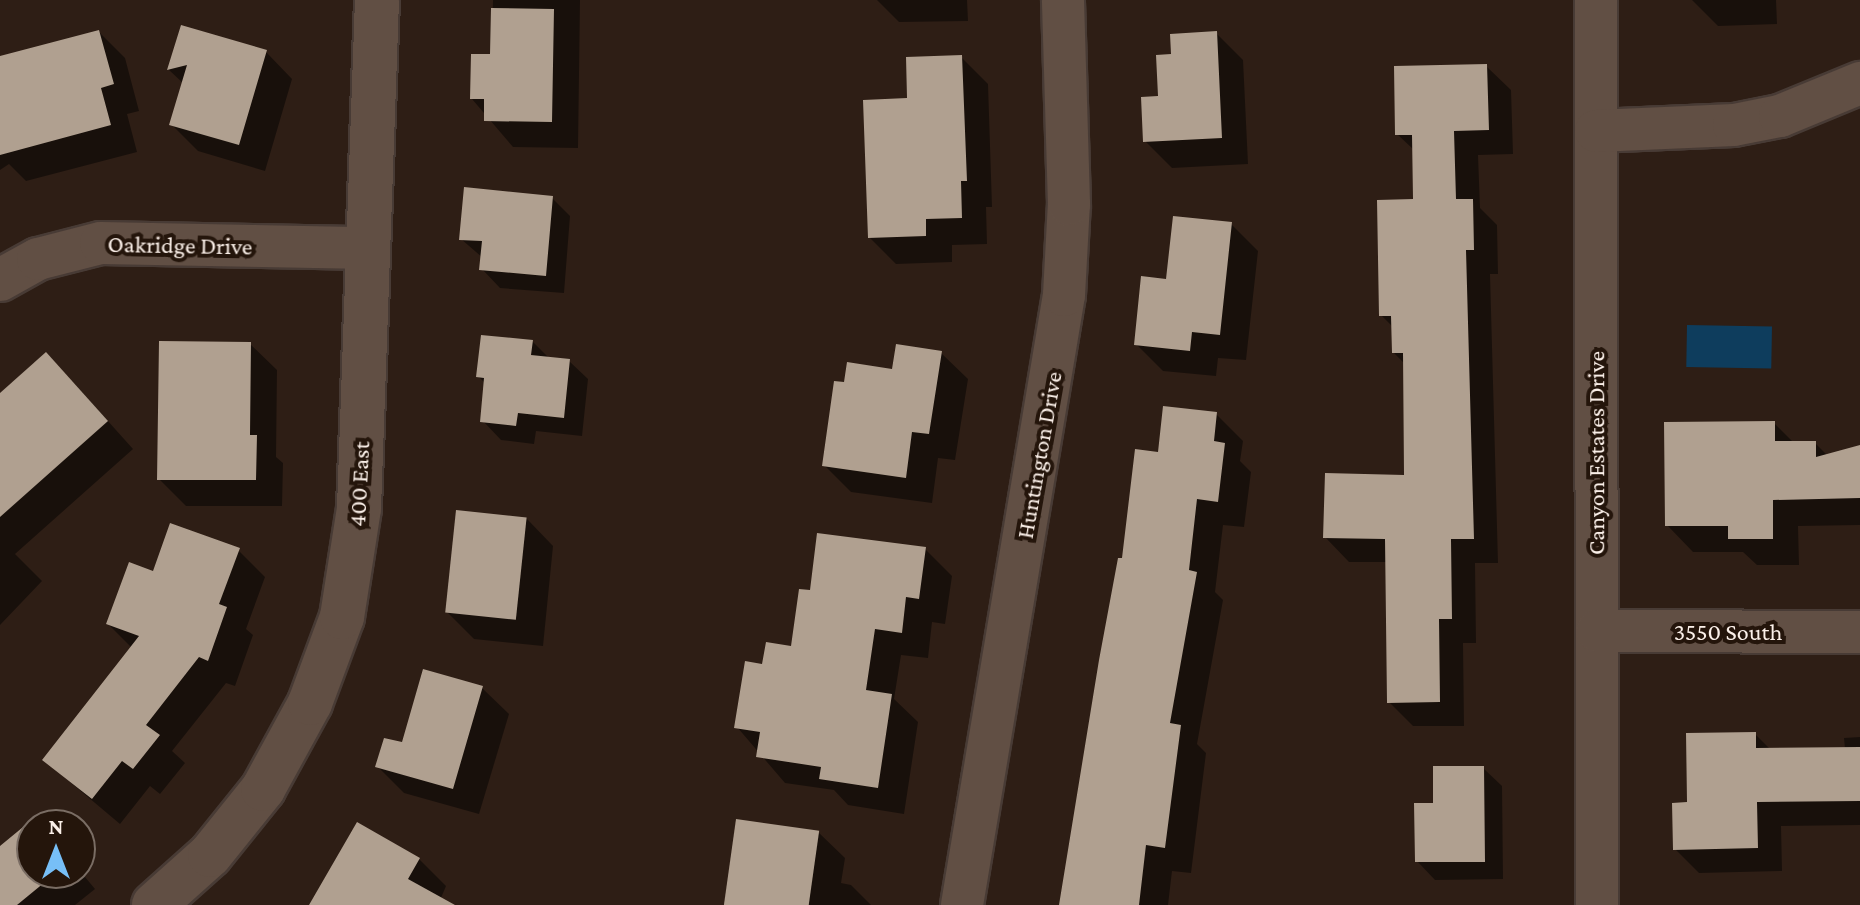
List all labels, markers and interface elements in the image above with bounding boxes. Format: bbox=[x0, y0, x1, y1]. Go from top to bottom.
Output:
street label: Oakridge Drive bbox=[107, 229, 253, 261]
street label: Canyon Estates Drive bbox=[1582, 351, 1610, 555]
street label: Huntington Drive bbox=[1010, 369, 1068, 541]
street label: 400 East bbox=[342, 441, 376, 527]
street label: 3550 South bbox=[1674, 618, 1782, 646]
north arrow bbox=[16, 809, 96, 889]
text: N bbox=[49, 814, 64, 839]

